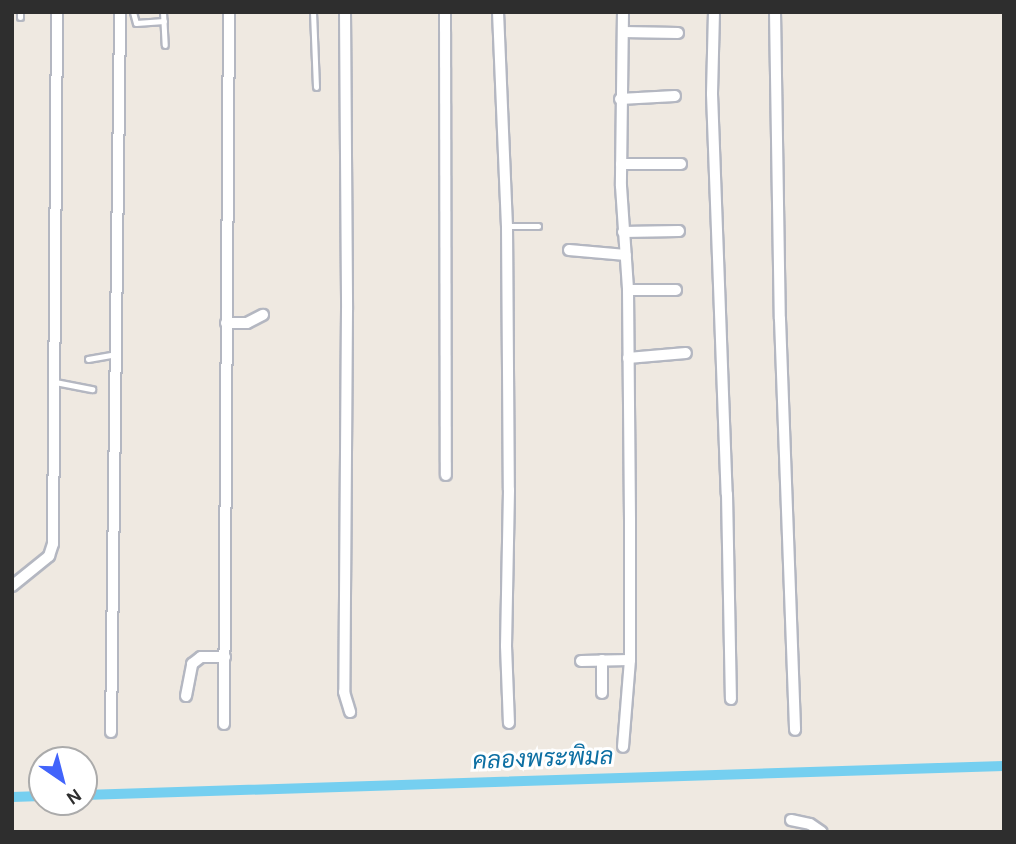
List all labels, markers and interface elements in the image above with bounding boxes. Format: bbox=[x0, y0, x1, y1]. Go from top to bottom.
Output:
water label: คลองพระพิมล bbox=[472, 742, 614, 776]
north arrow bbox=[28, 746, 98, 816]
text: N bbox=[62, 784, 86, 809]

